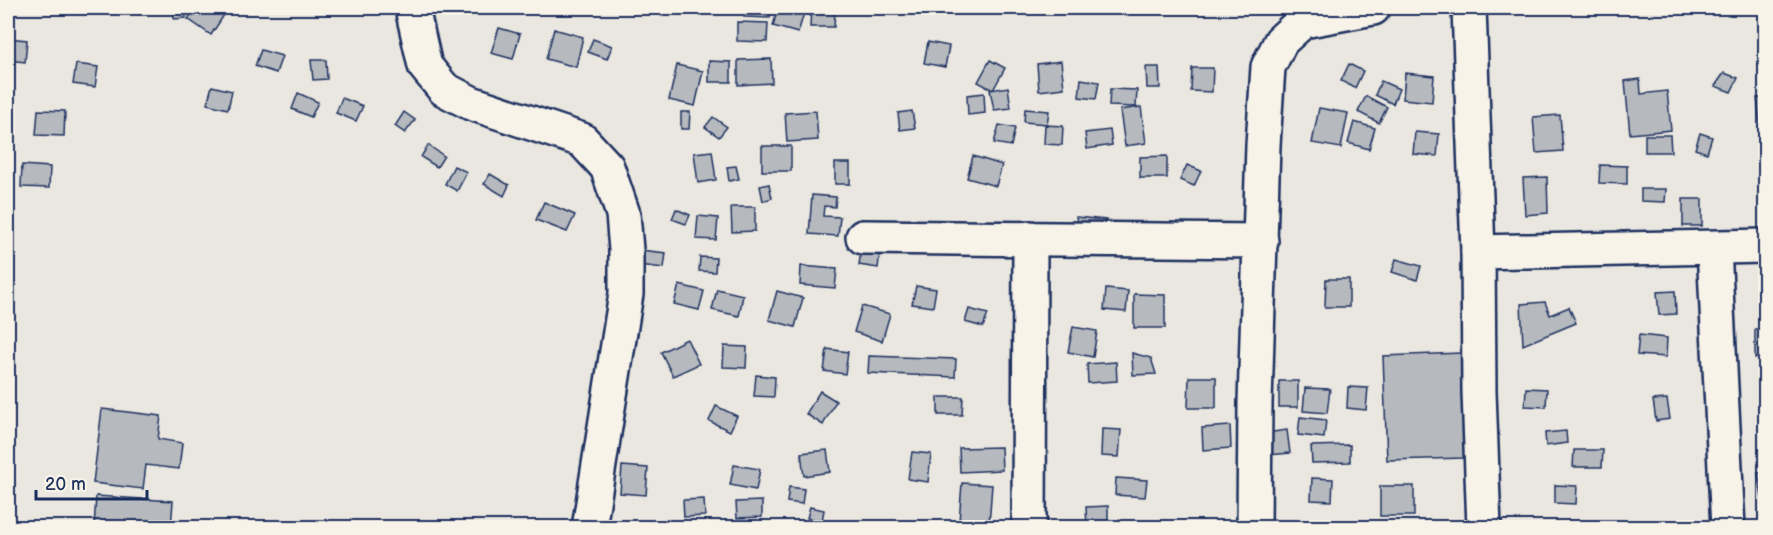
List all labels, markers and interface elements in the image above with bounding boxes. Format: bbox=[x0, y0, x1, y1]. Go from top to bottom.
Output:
scale bar bbox=[36, 463, 147, 501]
text: 20 m bbox=[45, 474, 86, 495]

